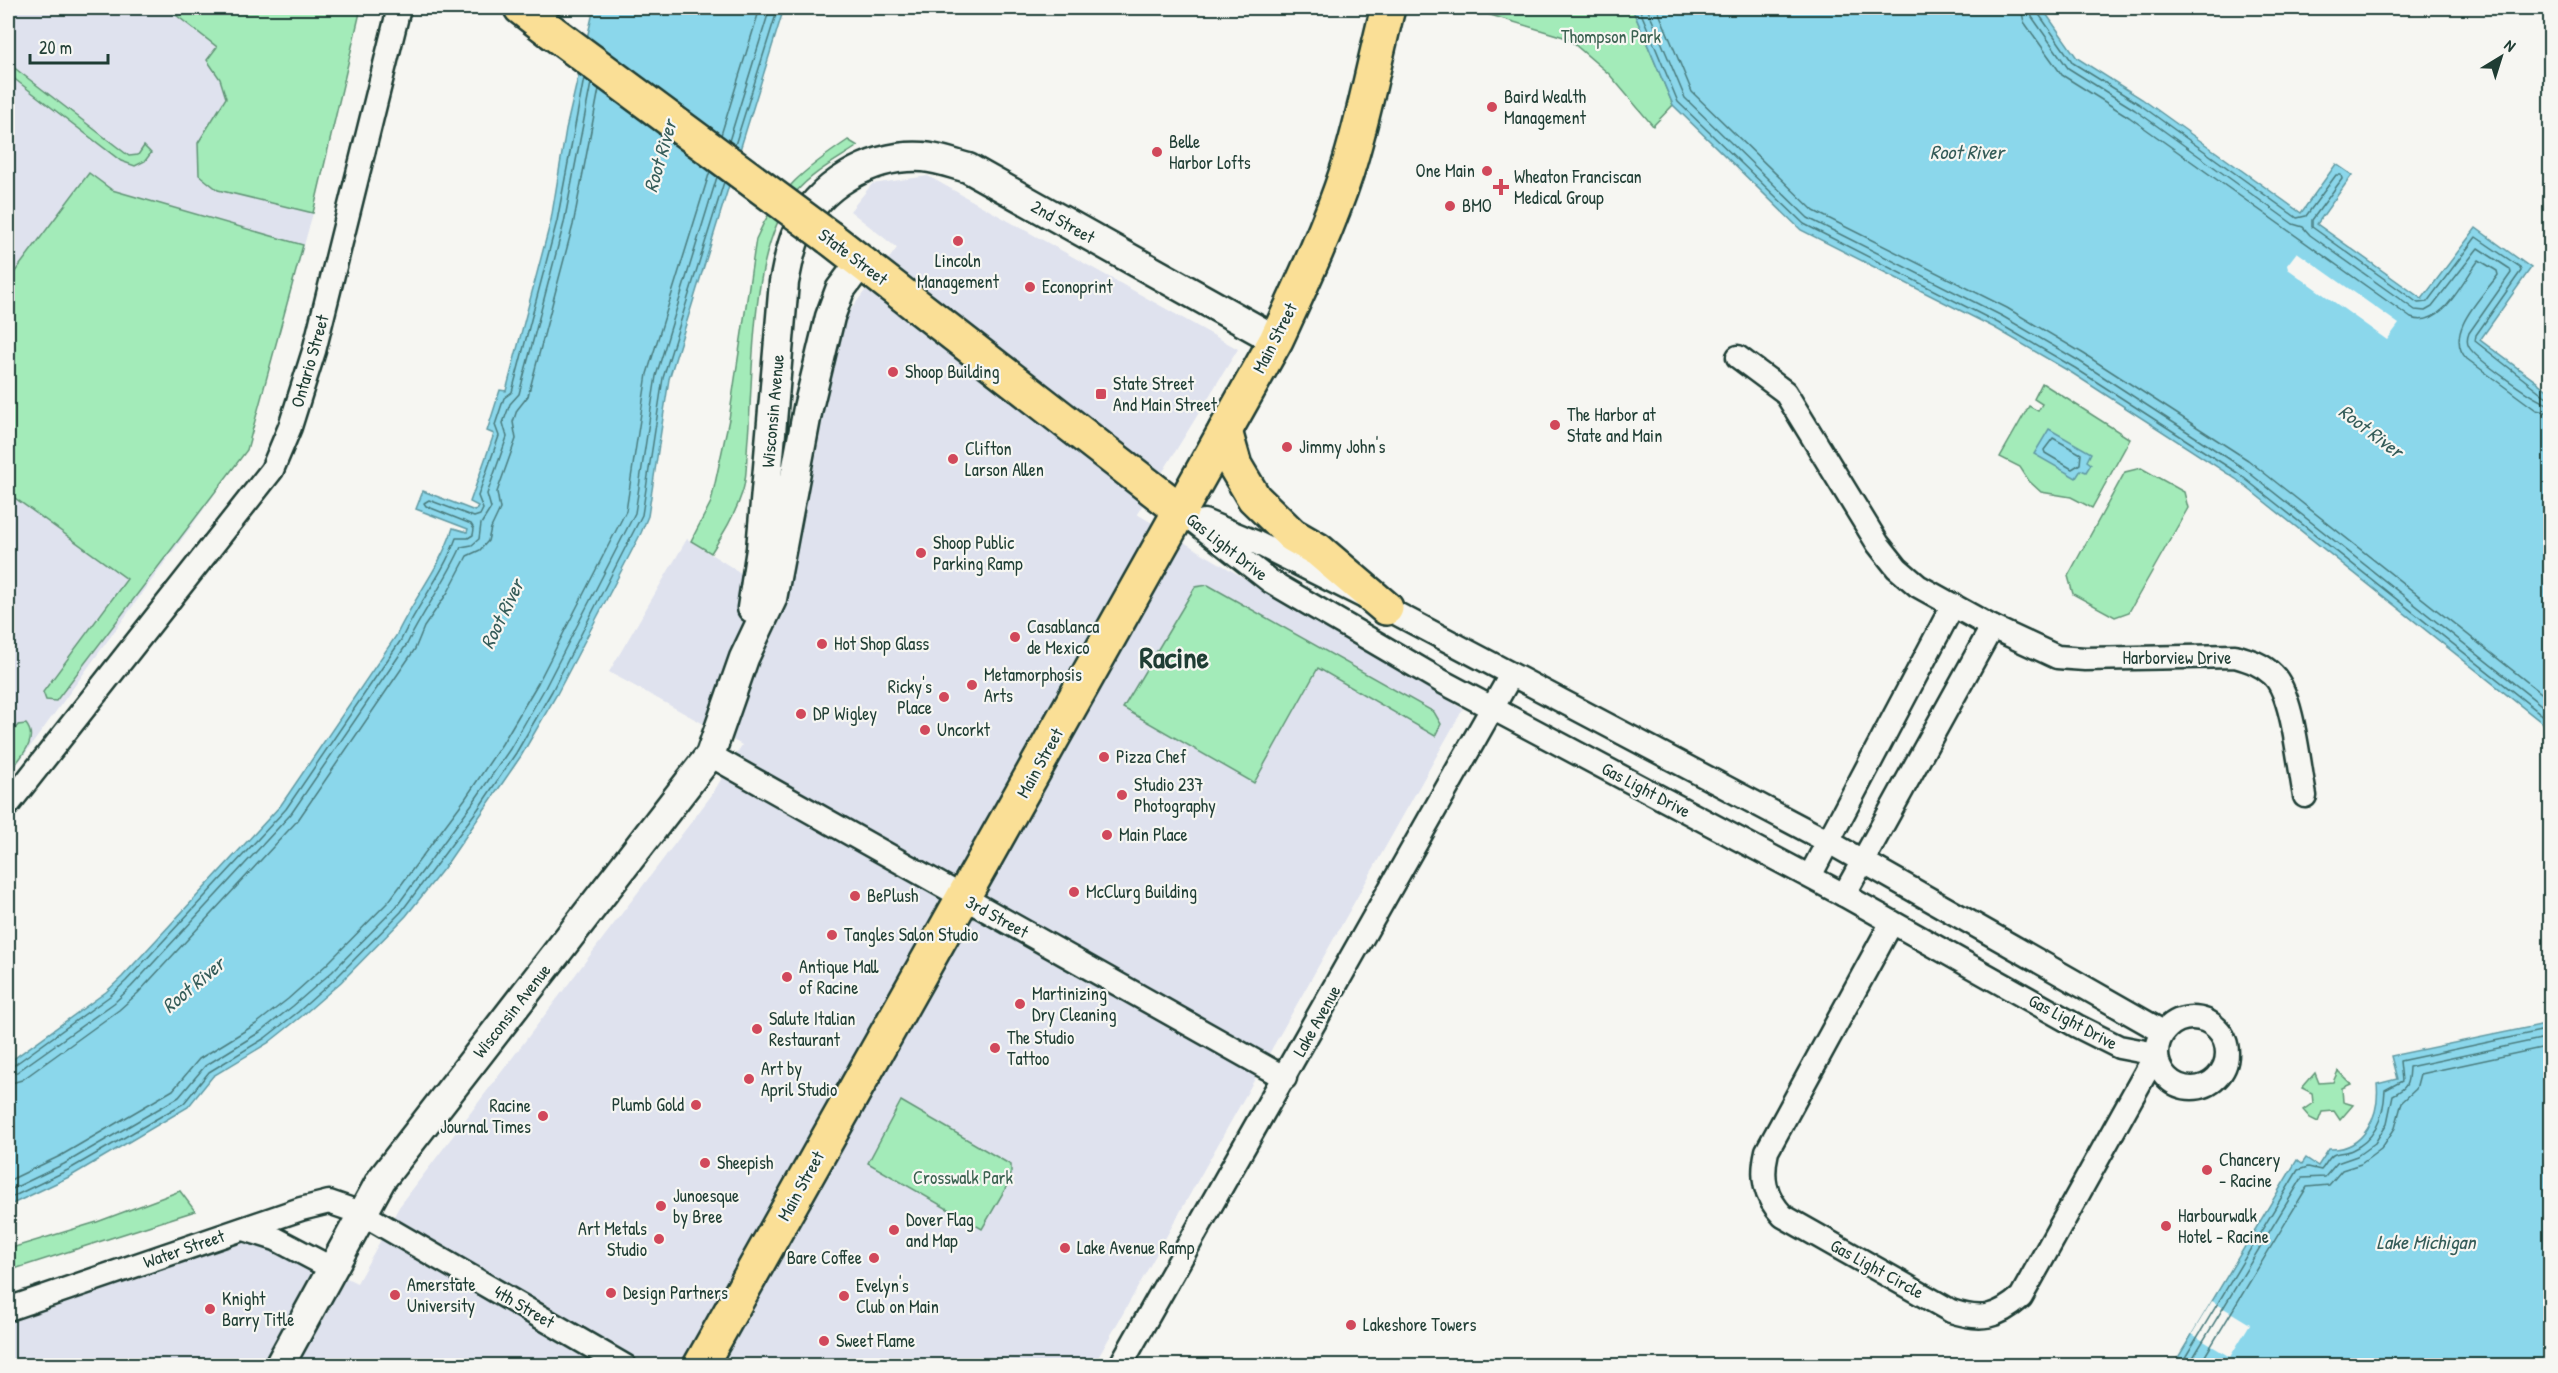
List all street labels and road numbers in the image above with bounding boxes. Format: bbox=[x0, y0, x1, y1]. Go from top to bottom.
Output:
street label: 2nd Street bbox=[1027, 194, 1100, 250]
street label: State Street bbox=[813, 222, 894, 291]
street label: Main Street bbox=[1246, 298, 1303, 377]
street label: Ontario Street bbox=[284, 311, 335, 410]
street label: Wisconsin Avenue bbox=[755, 353, 790, 468]
street label: Gas Light Drive bbox=[1181, 507, 1273, 586]
street label: Harborview Drive bbox=[2123, 645, 2231, 670]
street label: Main Street bbox=[1010, 723, 1069, 802]
street label: Gas Light Drive bbox=[1597, 756, 1695, 823]
street label: 3rd Street bbox=[961, 889, 1034, 944]
street label: Wisconsin Avenue bbox=[467, 958, 556, 1063]
street label: Lake Avenue bbox=[1287, 981, 1346, 1061]
street label: Gas Light Drive bbox=[2024, 988, 2122, 1055]
street label: Main Street bbox=[771, 1146, 830, 1225]
street label: Water Street bbox=[140, 1223, 229, 1274]
street label: Gas Light Circle bbox=[1826, 1233, 1928, 1305]
street label: 4th Street bbox=[489, 1279, 560, 1334]

